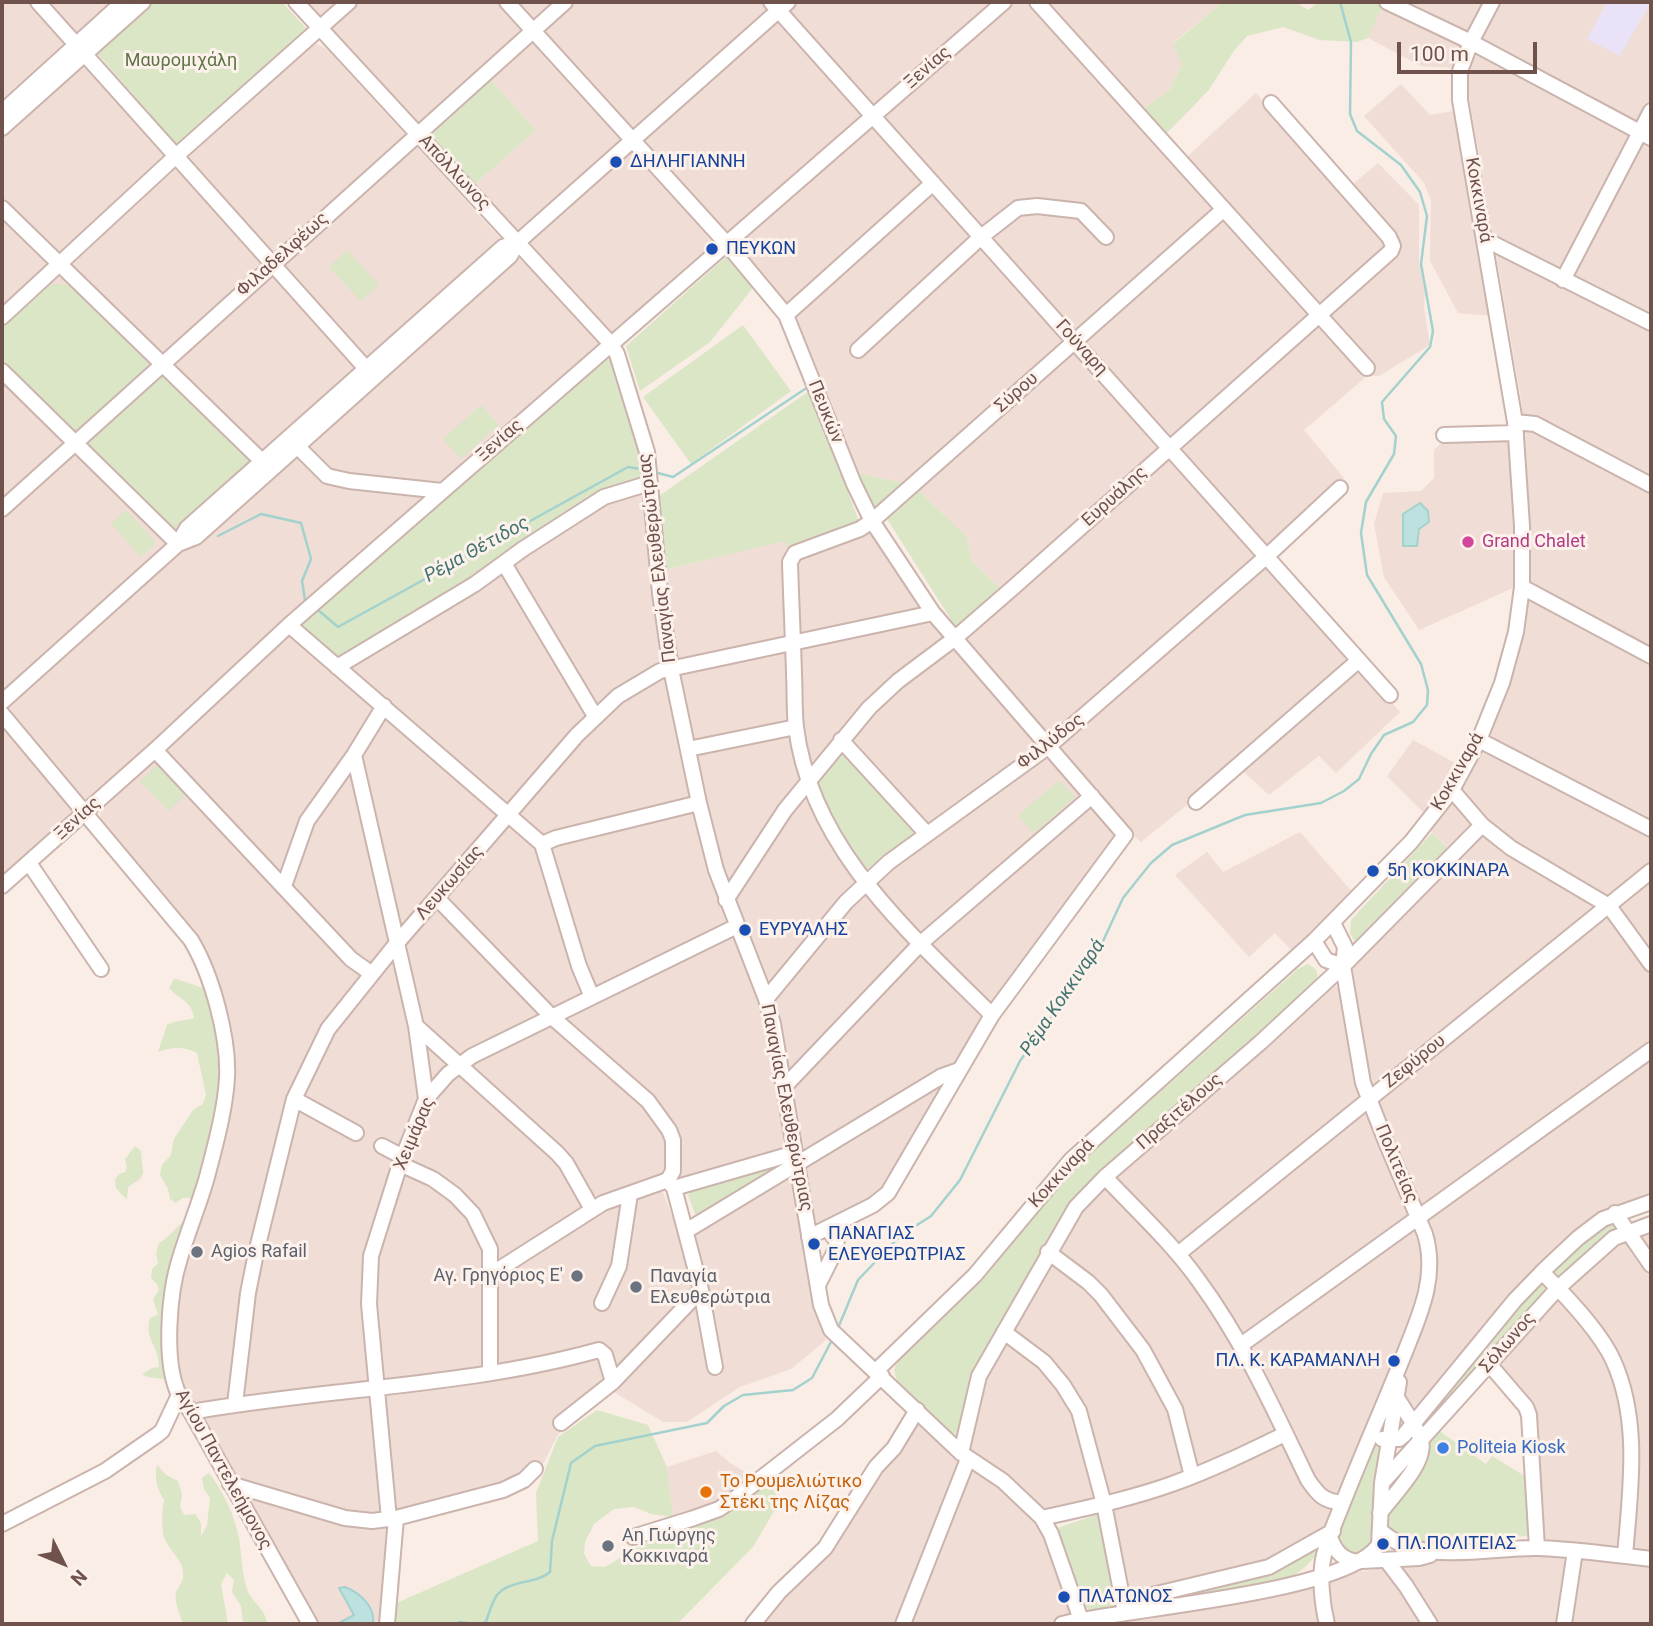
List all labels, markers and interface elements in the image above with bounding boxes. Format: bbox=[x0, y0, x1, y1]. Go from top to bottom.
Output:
scale bar bbox=[1401, 28, 1541, 72]
street label: Ξενίας bbox=[900, 42, 956, 94]
text: 100 m bbox=[1410, 42, 1469, 66]
park label: Μαυρομιχάλη bbox=[125, 50, 237, 72]
street label: Απόλλωνος bbox=[413, 130, 495, 216]
place label: ΔΗΛΗΓΙΑΝΝΗ bbox=[630, 151, 746, 173]
marker: ΔΗΛΗΓΙΑΝΝΗ bbox=[608, 154, 624, 170]
street label: Κοκκιναρά bbox=[1460, 156, 1496, 244]
street label: Φιλαδελφέως bbox=[233, 208, 333, 302]
place label: ΠΕΥΚΩΝ bbox=[726, 238, 796, 260]
marker: ΠΕΥΚΩΝ bbox=[704, 241, 720, 257]
street label: Γούναρη bbox=[1050, 316, 1112, 380]
street label: Σύρου bbox=[991, 368, 1043, 418]
street label: Πευκών bbox=[803, 377, 847, 447]
street label: Ξενίας bbox=[472, 415, 528, 467]
street label: Παναγίας Ελευθερώτριας bbox=[634, 452, 682, 664]
street label: Ευρυάλης bbox=[1078, 462, 1152, 532]
water label: Ρέμα Θέτιδος bbox=[421, 512, 533, 588]
place label: Grand Chalet bbox=[1482, 531, 1586, 553]
marker: Grand Chalet bbox=[1460, 534, 1476, 550]
street label: Φιλλύδος bbox=[1013, 709, 1089, 775]
street label: Κοκκιναρά bbox=[1427, 729, 1489, 815]
street label: Ξενίας bbox=[51, 793, 105, 845]
street label: Λευκωσίας bbox=[412, 841, 488, 925]
place label: 5η ΚΟΚΚΙΝΑΡΑ bbox=[1387, 860, 1509, 882]
marker: 5η ΚΟΚΚΙΝΑΡΑ bbox=[1365, 863, 1381, 879]
place label: ΕΥΡΥΑΛΗΣ bbox=[759, 919, 848, 941]
marker: ΕΥΡΥΑΛΗΣ bbox=[737, 922, 753, 938]
water label: Ρέμα Κοκκιναρά bbox=[1016, 936, 1110, 1060]
street label: Παναγίας Ελευθερώτριας bbox=[755, 1002, 817, 1214]
street label: Ζεφύρου bbox=[1380, 1031, 1450, 1093]
street label: Πραξιτέλους bbox=[1133, 1069, 1227, 1155]
street label: Χειμάρας bbox=[390, 1094, 440, 1174]
street label: Πολιτείας bbox=[1370, 1121, 1422, 1207]
street label: Κοκκιναρά bbox=[1025, 1135, 1099, 1213]
place label: ΠΑΝΑΓΙΑΣ ΕΛΕΥΘΕΡΩΤΡΙΑΣ bbox=[828, 1223, 966, 1266]
marker: ΠΑΝΑΓΙΑΣ ΕΛΕΥΘΕΡΩΤΡΙΑΣ bbox=[806, 1236, 822, 1252]
place label: Agios Rafail bbox=[211, 1241, 307, 1263]
marker: Agios Rafail bbox=[189, 1244, 205, 1260]
place label: Αγ. Γρηγόριος Ε' bbox=[433, 1265, 563, 1287]
place label: Παναγία Ελευθερώτρια bbox=[650, 1266, 770, 1308]
marker: Αγ. Γρηγόριος Ε' bbox=[569, 1268, 585, 1284]
marker: Παναγία Ελευθερώτρια bbox=[628, 1279, 644, 1295]
street label: Σόλωνος bbox=[1476, 1308, 1540, 1378]
place label: ΠΛ. Κ. ΚΑΡΑΜΑΝΛΗ bbox=[1215, 1350, 1380, 1372]
marker: ΠΛ. Κ. ΚΑΡΑΜΑΝΛΗ bbox=[1386, 1353, 1402, 1369]
street label: Αγίου Παντελεήμονος bbox=[170, 1386, 276, 1554]
place label: Politeia Kiosk bbox=[1457, 1437, 1566, 1459]
marker: Politeia Kiosk bbox=[1435, 1440, 1451, 1456]
place label: Το Ρουμελιώτικο Στέκι της Λίζας bbox=[720, 1471, 862, 1514]
marker: Το Ρουμελιώτικο Στέκι της Λίζας bbox=[698, 1484, 714, 1500]
place label: Αη Γιώργης Κοκκιναρά bbox=[622, 1525, 716, 1568]
north arrow bbox=[28, 1528, 98, 1598]
place label: ΠΛ.ΠΟΛΙΤΕΙΑΣ bbox=[1397, 1533, 1516, 1555]
marker: ΠΛ.ΠΟΛΙΤΕΙΑΣ bbox=[1375, 1536, 1391, 1552]
marker: Αη Γιώργης Κοκκιναρά bbox=[600, 1538, 616, 1554]
text: N bbox=[66, 1565, 92, 1590]
place label: ΠΛΑΤΩΝΟΣ bbox=[1078, 1586, 1172, 1608]
marker: ΠΛΑΤΩΝΟΣ bbox=[1056, 1589, 1072, 1605]

